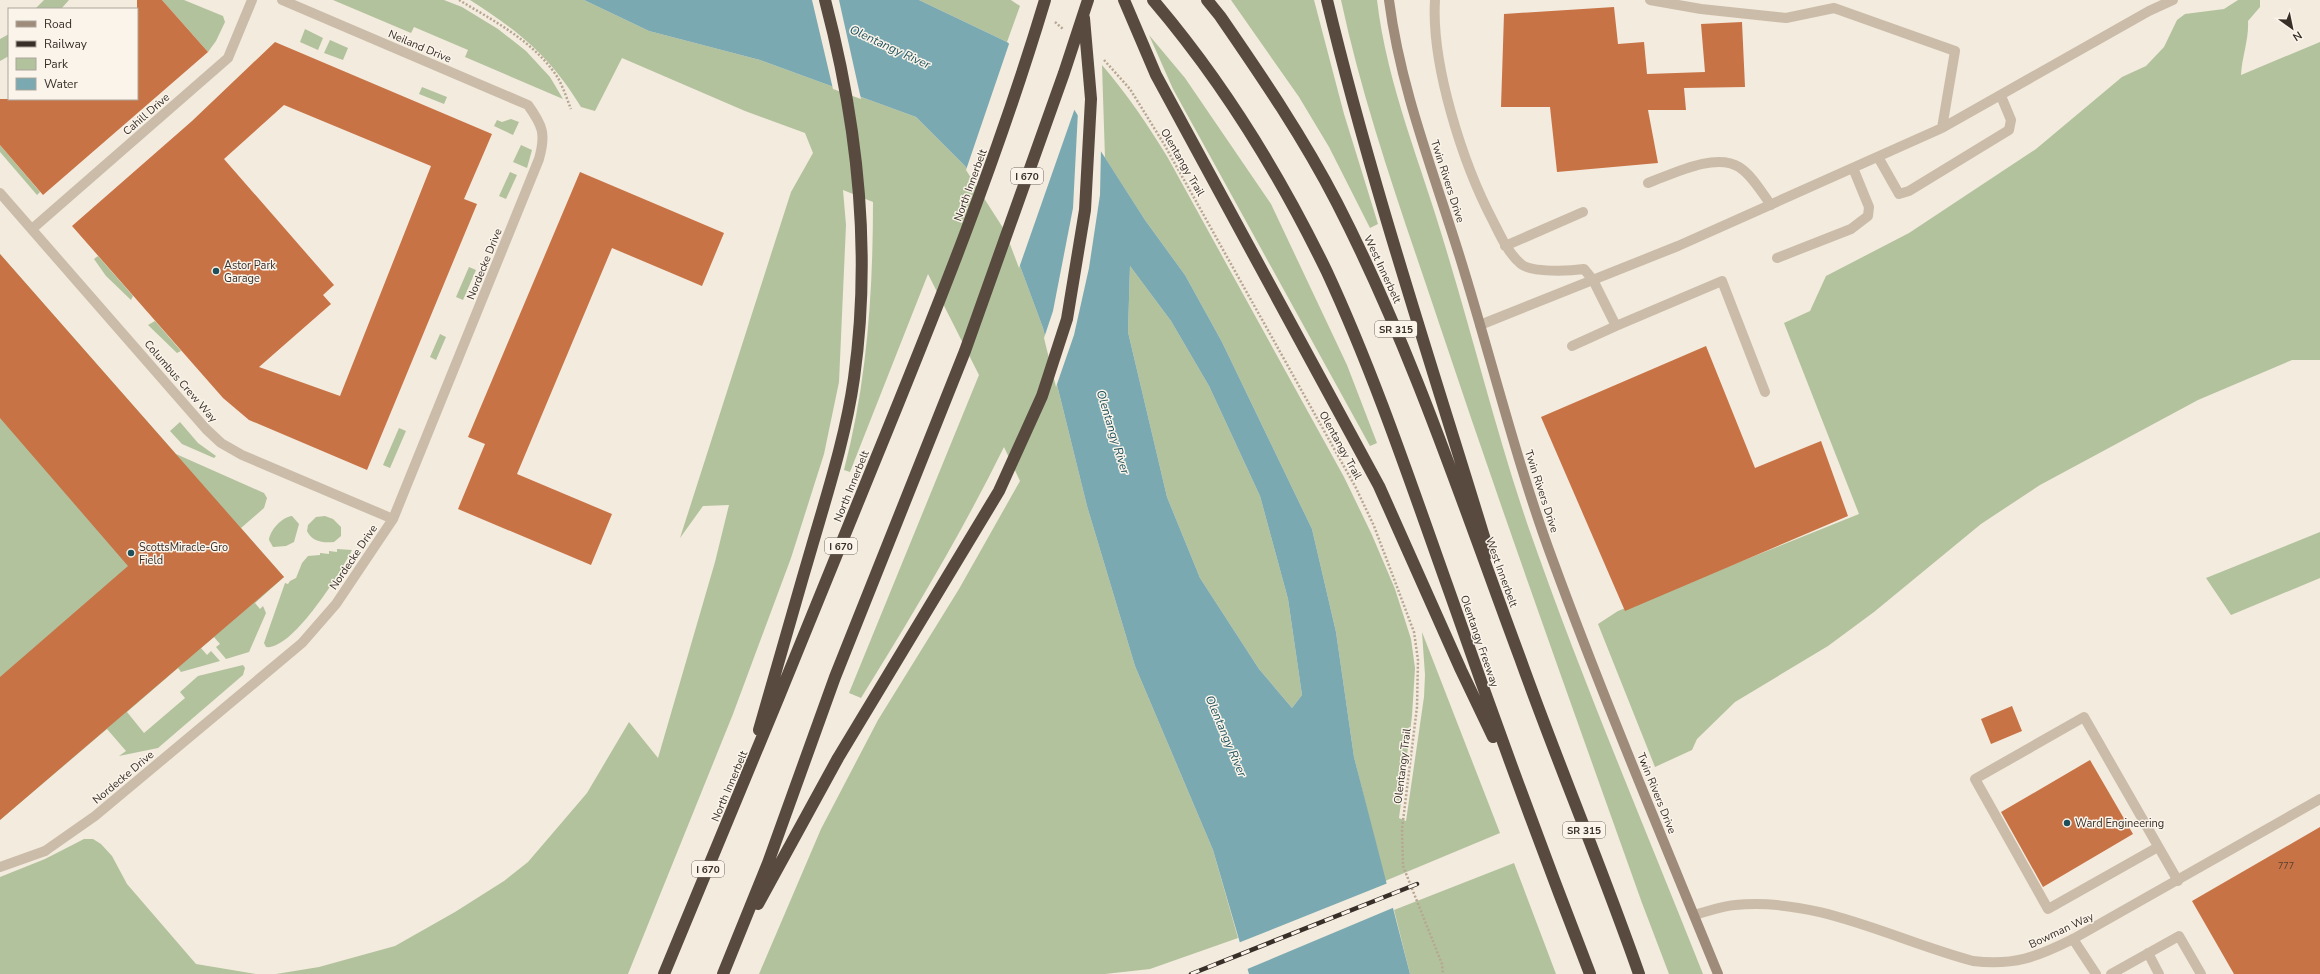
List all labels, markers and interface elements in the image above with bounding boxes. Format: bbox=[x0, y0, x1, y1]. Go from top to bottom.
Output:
legend bbox=[8, 8, 138, 100]
north arrow bbox=[2272, 8, 2312, 48]
text: Road bbox=[44, 16, 72, 32]
water label: Olentangy River bbox=[847, 21, 934, 73]
street label: Neiland Drive bbox=[386, 26, 454, 67]
text: N bbox=[2290, 27, 2305, 44]
text: Railway bbox=[44, 36, 88, 52]
text: Park bbox=[44, 56, 69, 72]
text: Water bbox=[44, 76, 78, 92]
street label: Cahill Drive bbox=[120, 90, 173, 139]
street label: Olentangy Trail bbox=[1157, 126, 1208, 200]
street label: Twin Rivers Drive bbox=[1427, 138, 1468, 225]
street label: North Innerbelt bbox=[950, 147, 991, 223]
road number: I 670 bbox=[1011, 168, 1043, 184]
street label: Nordecke Drive bbox=[463, 226, 506, 302]
street label: West Innerbelt bbox=[1360, 233, 1405, 306]
place label: Astor Park Garage bbox=[224, 258, 276, 286]
marker: Astor Park Garage bbox=[211, 266, 221, 276]
road number: SR 315 bbox=[1375, 321, 1417, 337]
street label: Columbus Crew Way bbox=[141, 337, 221, 426]
water label: Olentangy River bbox=[1093, 388, 1134, 477]
street label: Olentangy Trail bbox=[1316, 408, 1366, 483]
street label: North Innerbelt bbox=[830, 448, 873, 524]
street label: Twin Rivers Drive bbox=[1521, 448, 1562, 535]
street label: Nordecke Drive bbox=[326, 522, 381, 593]
street label: West Innerbelt bbox=[1482, 535, 1521, 609]
road number: I 670 bbox=[825, 538, 857, 554]
place label: ScottsMiracle-Gro Field bbox=[139, 540, 228, 568]
marker: ScottsMiracle-Gro Field bbox=[126, 548, 136, 558]
street label: Olentangy Freeway bbox=[1457, 593, 1502, 690]
water label: Olentangy River bbox=[1202, 693, 1251, 780]
street label: Olentangy Trail bbox=[1390, 727, 1415, 805]
street label: Nordecke Drive bbox=[90, 747, 157, 807]
street label: North Innerbelt bbox=[708, 748, 751, 824]
street label: Twin Rivers Drive bbox=[1633, 750, 1680, 836]
place label: Ward Engineering bbox=[2075, 816, 2164, 831]
marker: Ward Engineering bbox=[2062, 818, 2072, 828]
road number: SR 315 bbox=[1563, 822, 1605, 838]
house number: 777 bbox=[2278, 860, 2294, 872]
road number: I 670 bbox=[692, 861, 724, 877]
street label: Bowman Way bbox=[2026, 909, 2096, 952]

